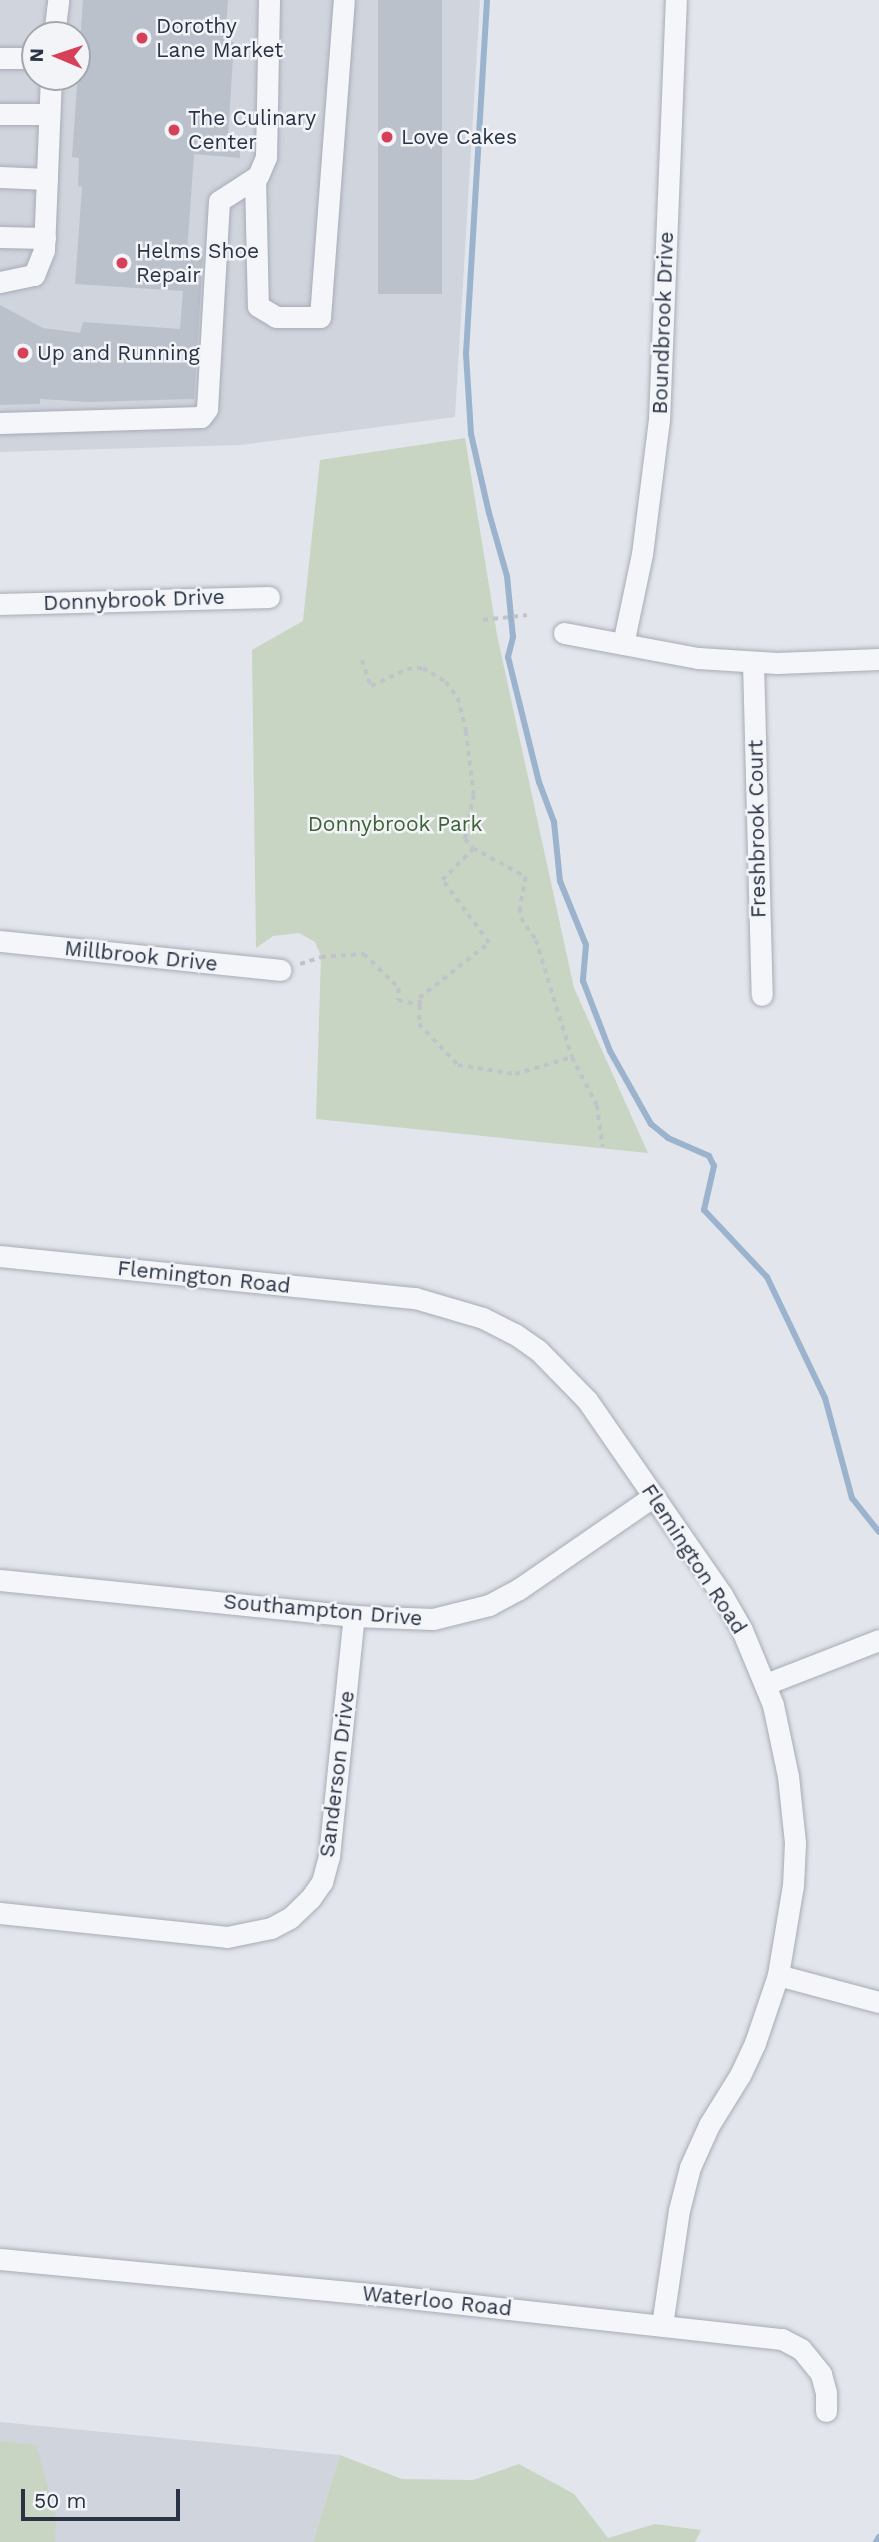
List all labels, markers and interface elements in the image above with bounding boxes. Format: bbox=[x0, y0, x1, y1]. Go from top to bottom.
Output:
place label: Dorothy Lane Market bbox=[156, 13, 283, 63]
north arrow bbox=[21, 21, 91, 91]
marker: Dorothy Lane Market bbox=[134, 30, 150, 46]
text: N bbox=[25, 48, 48, 63]
place label: The Culinary Center bbox=[188, 105, 316, 155]
marker: The Culinary Center bbox=[166, 122, 182, 138]
place label: Love Cakes bbox=[401, 124, 517, 150]
marker: Love Cakes bbox=[379, 129, 395, 145]
street label: Boundbrook Drive bbox=[647, 231, 679, 415]
place label: Helms Shoe Repair bbox=[136, 238, 259, 288]
marker: Helms Shoe Repair bbox=[114, 255, 130, 271]
place label: Up and Running bbox=[37, 340, 200, 366]
marker: Up and Running bbox=[15, 345, 31, 361]
street label: Donnybrook Drive bbox=[43, 584, 225, 616]
street label: Freshbrook Court bbox=[743, 739, 771, 919]
park label: Donnybrook Park bbox=[307, 811, 483, 837]
street label: Millbrook Drive bbox=[63, 935, 219, 977]
street label: Flemington Road bbox=[116, 1255, 292, 1299]
street label: Flemington Road bbox=[636, 1479, 752, 1639]
street label: Southampton Drive bbox=[223, 1589, 423, 1631]
street label: Sanderson Drive bbox=[314, 1689, 360, 1859]
street label: Waterloo Road bbox=[361, 2281, 513, 2321]
scale bar bbox=[24, 2476, 184, 2520]
text: 50 m bbox=[34, 2488, 86, 2513]

